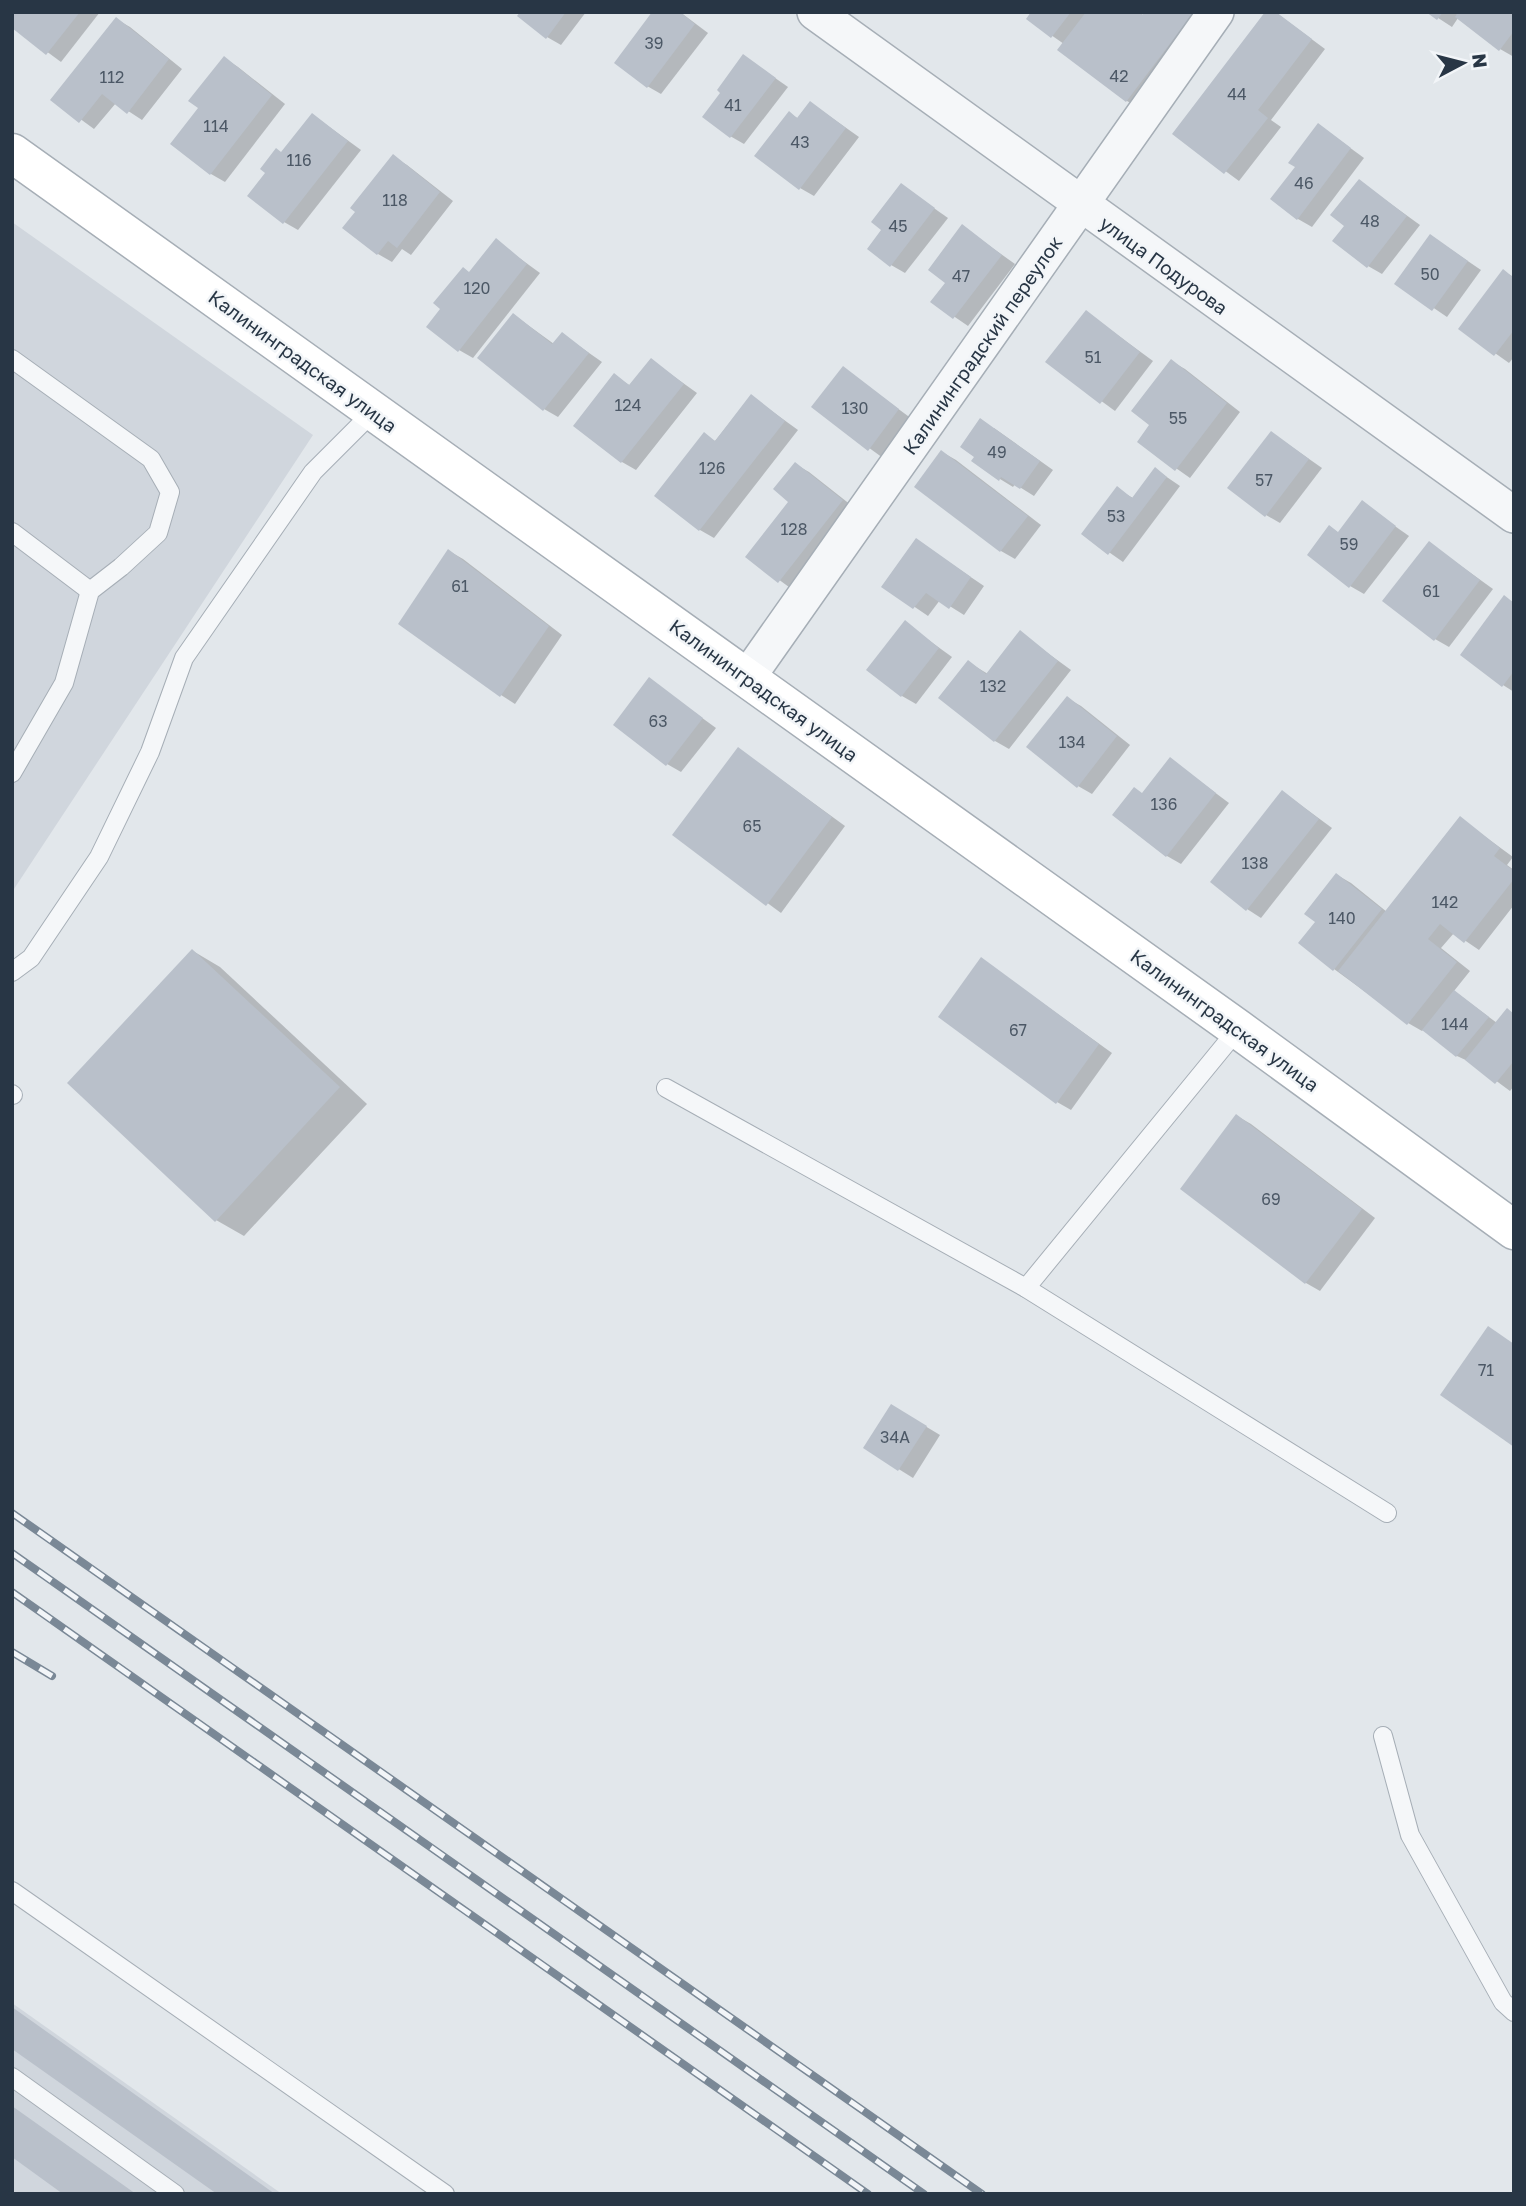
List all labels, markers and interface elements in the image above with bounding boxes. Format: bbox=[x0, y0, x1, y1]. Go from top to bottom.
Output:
north arrow bbox=[1428, 28, 1498, 98]
house number: 39 bbox=[644, 33, 664, 53]
text: N bbox=[1468, 52, 1493, 69]
house number: 42 bbox=[1109, 66, 1129, 86]
house number: 112 bbox=[100, 67, 124, 87]
house number: 44 bbox=[1227, 84, 1247, 104]
house number: 41 bbox=[724, 95, 742, 115]
house number: 114 bbox=[203, 116, 229, 136]
house number: 43 bbox=[790, 132, 810, 152]
house number: 116 bbox=[286, 150, 312, 170]
house number: 46 bbox=[1294, 173, 1314, 193]
house number: 118 bbox=[382, 190, 408, 210]
street label: улица Подурова bbox=[1096, 211, 1232, 319]
house number: 48 bbox=[1360, 211, 1380, 231]
house number: 45 bbox=[888, 216, 908, 236]
street label: Калининградский переулок bbox=[898, 231, 1066, 459]
house number: 50 bbox=[1420, 264, 1440, 284]
house number: 47 bbox=[952, 266, 970, 286]
house number: 120 bbox=[464, 278, 490, 298]
street label: Калининградская улица bbox=[204, 285, 402, 437]
house number: 51 bbox=[1084, 347, 1102, 367]
house number: 124 bbox=[615, 395, 641, 415]
house number: 130 bbox=[841, 398, 869, 418]
house number: 55 bbox=[1169, 408, 1187, 428]
house number: 49 bbox=[987, 442, 1007, 462]
house number: 126 bbox=[699, 458, 725, 478]
house number: 57 bbox=[1255, 470, 1273, 490]
house number: 53 bbox=[1107, 506, 1125, 526]
house number: 128 bbox=[781, 519, 807, 539]
house number: 59 bbox=[1340, 534, 1358, 554]
house number: 61 bbox=[451, 576, 469, 596]
house number: 61 bbox=[1422, 581, 1440, 601]
street label: Калининградская улица bbox=[665, 614, 863, 766]
house number: 132 bbox=[980, 676, 1006, 696]
house number: 63 bbox=[648, 711, 668, 731]
house number: 134 bbox=[1059, 732, 1085, 752]
house number: 136 bbox=[1151, 794, 1177, 814]
house number: 65 bbox=[743, 816, 761, 836]
house number: 138 bbox=[1242, 853, 1268, 873]
house number: 142 bbox=[1432, 892, 1458, 912]
house number: 140 bbox=[1328, 908, 1356, 928]
street label: Калининградская улица bbox=[1126, 944, 1324, 1096]
house number: 144 bbox=[1441, 1014, 1469, 1034]
house number: 67 bbox=[1009, 1020, 1027, 1040]
house number: 69 bbox=[1261, 1189, 1281, 1209]
house number: 71 bbox=[1478, 1360, 1494, 1380]
house number: 34А bbox=[880, 1427, 910, 1447]

